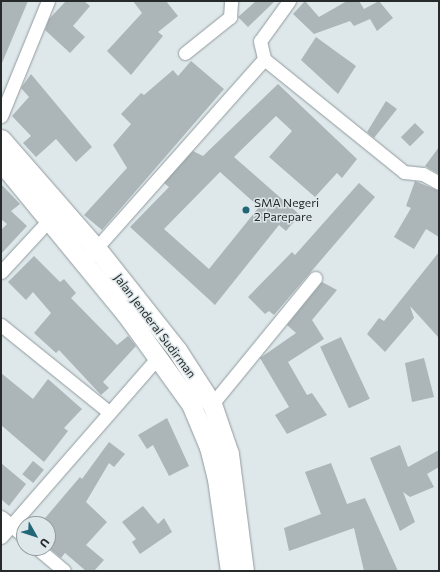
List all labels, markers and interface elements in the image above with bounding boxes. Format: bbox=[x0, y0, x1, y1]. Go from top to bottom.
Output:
place label: SMA Negeri 2 Parepare bbox=[254, 196, 319, 224]
marker: SMA Negeri 2 Parepare bbox=[241, 205, 251, 215]
street label: Jalan Jenderal Sudirman bbox=[111, 271, 199, 381]
north arrow bbox=[16, 516, 56, 556]
text: U bbox=[37, 536, 53, 550]

